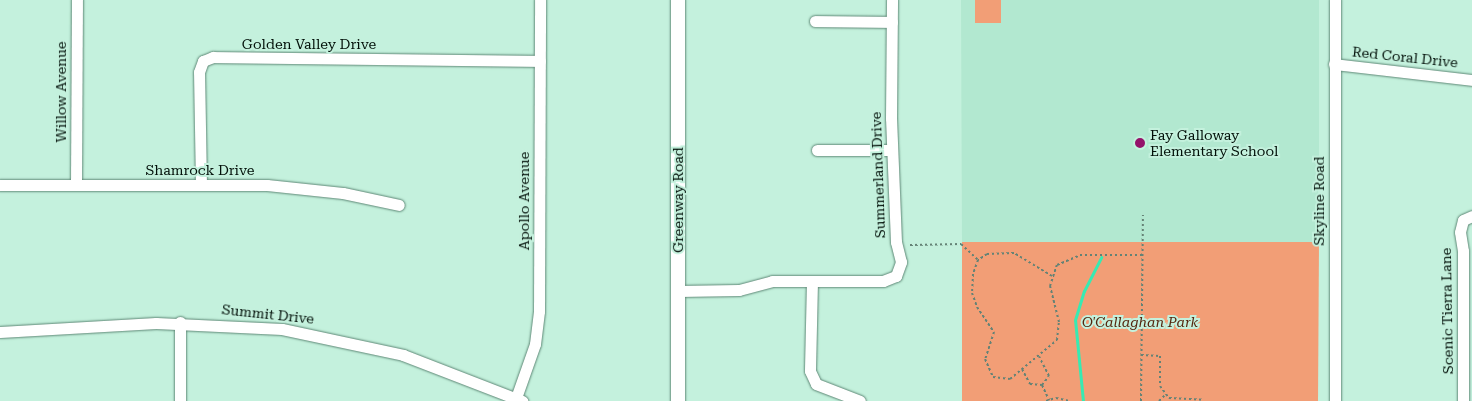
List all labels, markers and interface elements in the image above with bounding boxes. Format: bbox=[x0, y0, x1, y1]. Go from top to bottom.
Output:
street label: Golden Valley Drive bbox=[242, 36, 376, 52]
street label: Willow Avenue bbox=[53, 42, 69, 142]
street label: Red Coral Drive bbox=[1351, 43, 1459, 71]
street label: Summerland Drive bbox=[867, 112, 889, 238]
place label: Fay Galloway Elementary School bbox=[1150, 127, 1278, 160]
marker: Fay Galloway Elementary School bbox=[1134, 137, 1146, 149]
street label: Greenway Road bbox=[670, 147, 686, 253]
street label: Apollo Avenue bbox=[516, 152, 532, 250]
street label: Skyline Road bbox=[1311, 156, 1327, 246]
street label: Shamrock Drive bbox=[145, 162, 255, 178]
street label: Scenic Tierra Lane bbox=[1437, 248, 1457, 374]
street label: Summit Drive bbox=[221, 301, 315, 327]
park label: O'Callaghan Park bbox=[1082, 314, 1198, 330]

